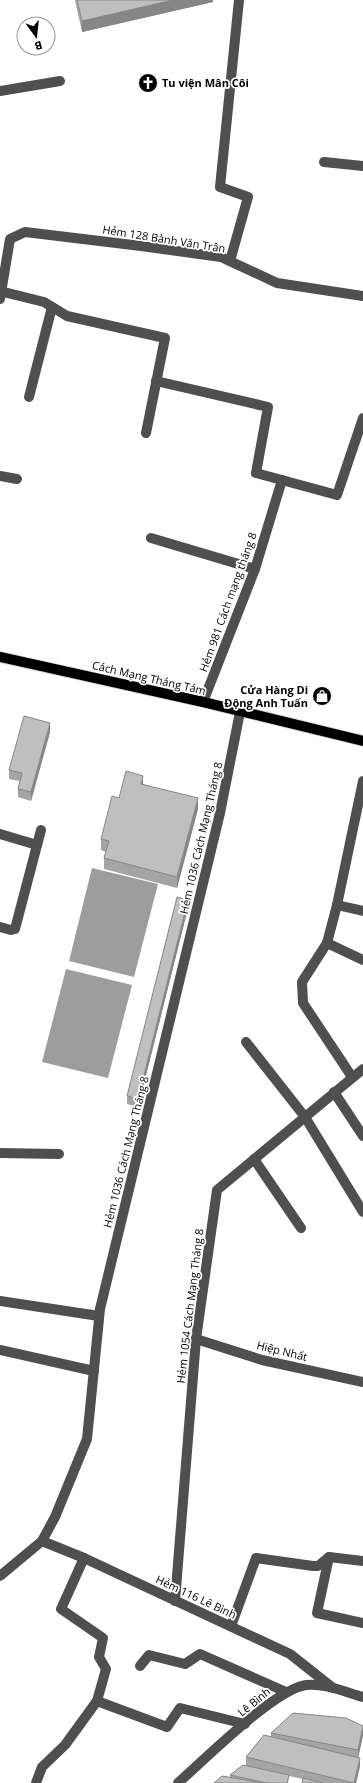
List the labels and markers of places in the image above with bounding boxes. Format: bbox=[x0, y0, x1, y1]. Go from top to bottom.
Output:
church icon: Tu viện Mân Côi bbox=[137, 72, 159, 94]
place label: Tu viện Mân Côi bbox=[162, 75, 249, 90]
place label: Cửa Hàng Di Động Anh Tuấn bbox=[224, 682, 308, 710]
shop icon: Cửa Hàng Di Động Anh Tuấn bbox=[311, 685, 333, 707]

